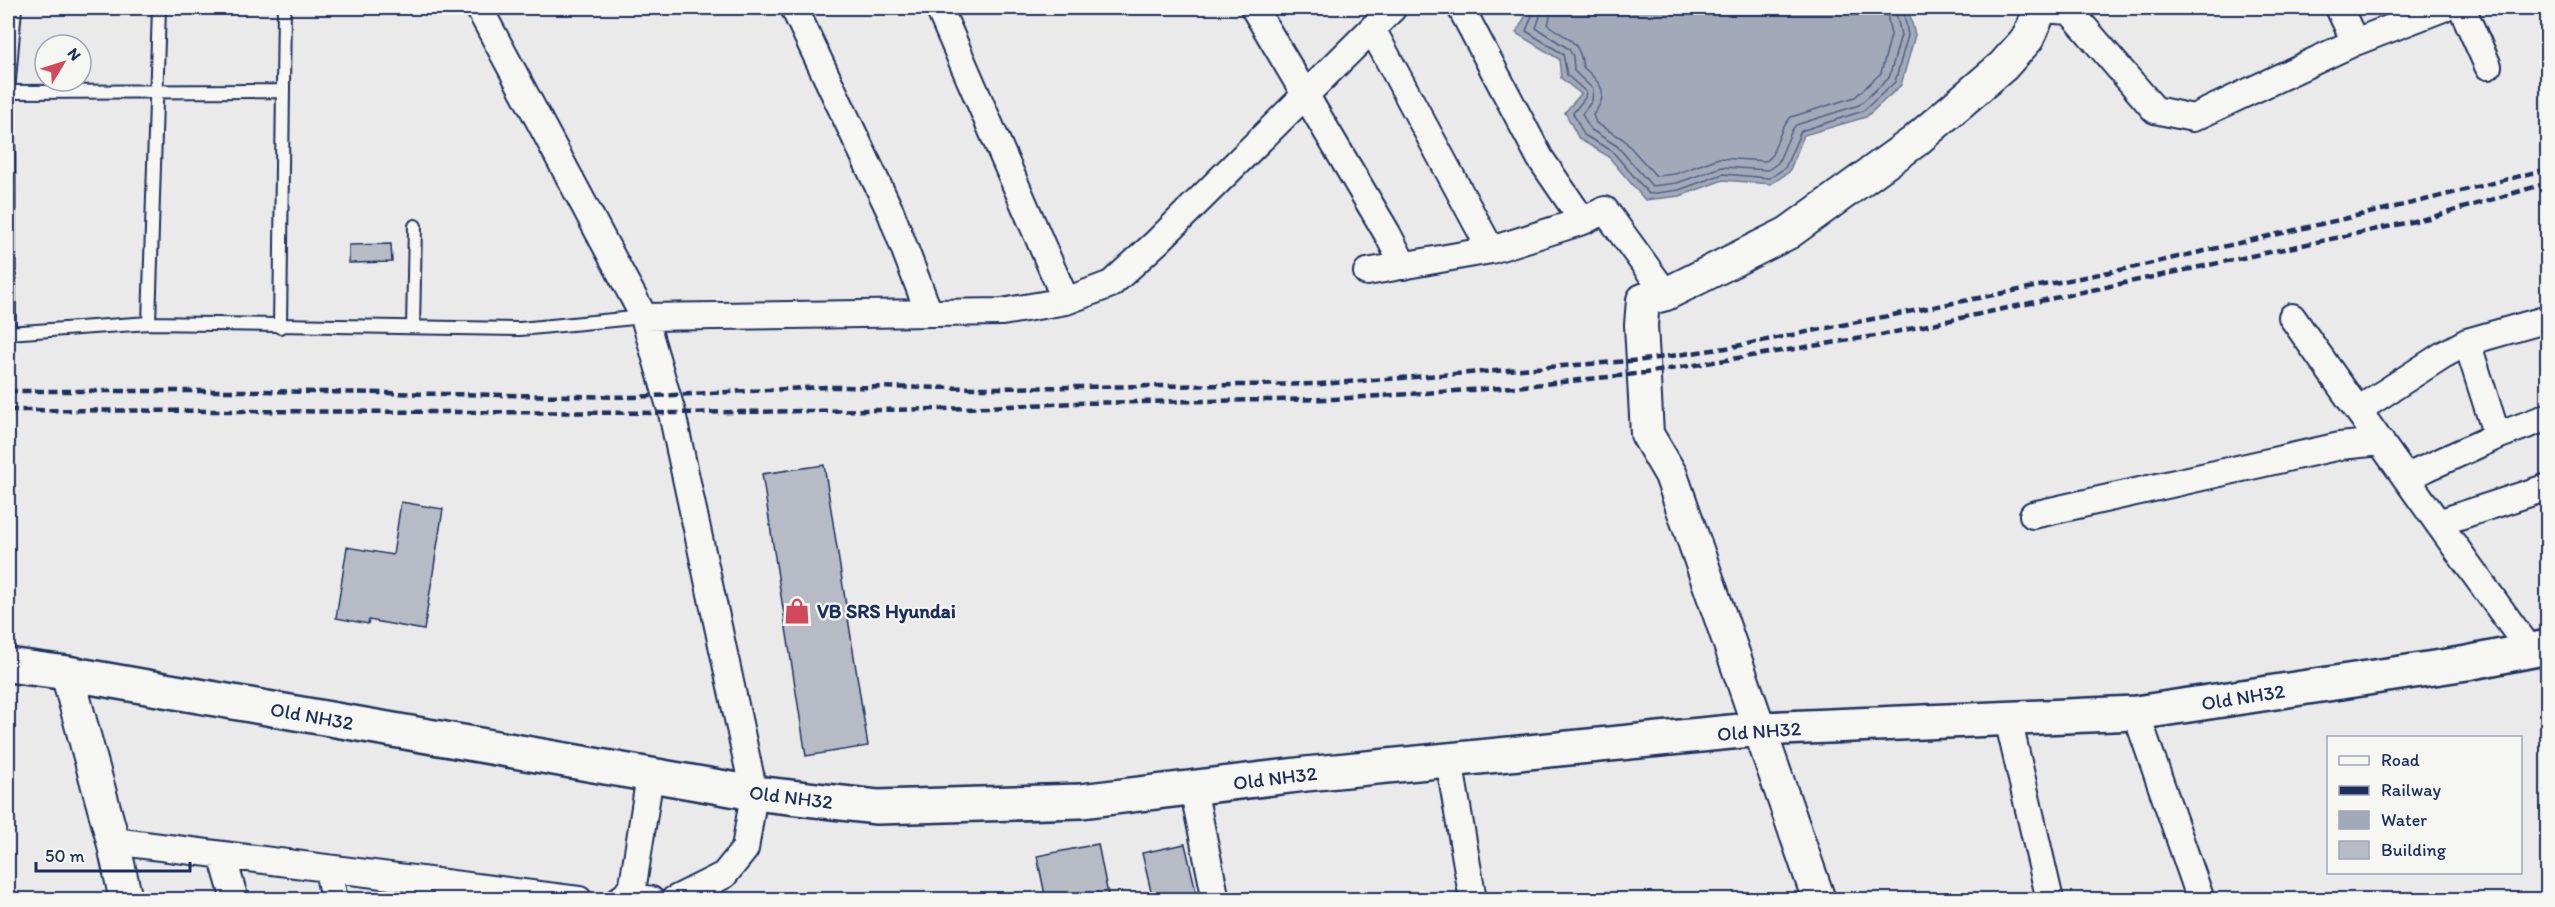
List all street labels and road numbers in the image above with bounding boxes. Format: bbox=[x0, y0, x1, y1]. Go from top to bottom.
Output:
street label: Old NH32 bbox=[2200, 678, 2287, 715]
street label: Old NH32 bbox=[268, 697, 356, 735]
street label: Old NH32 bbox=[1716, 716, 1802, 746]
street label: Old NH32 bbox=[1232, 761, 1319, 795]
street label: Old NH32 bbox=[748, 780, 835, 814]

